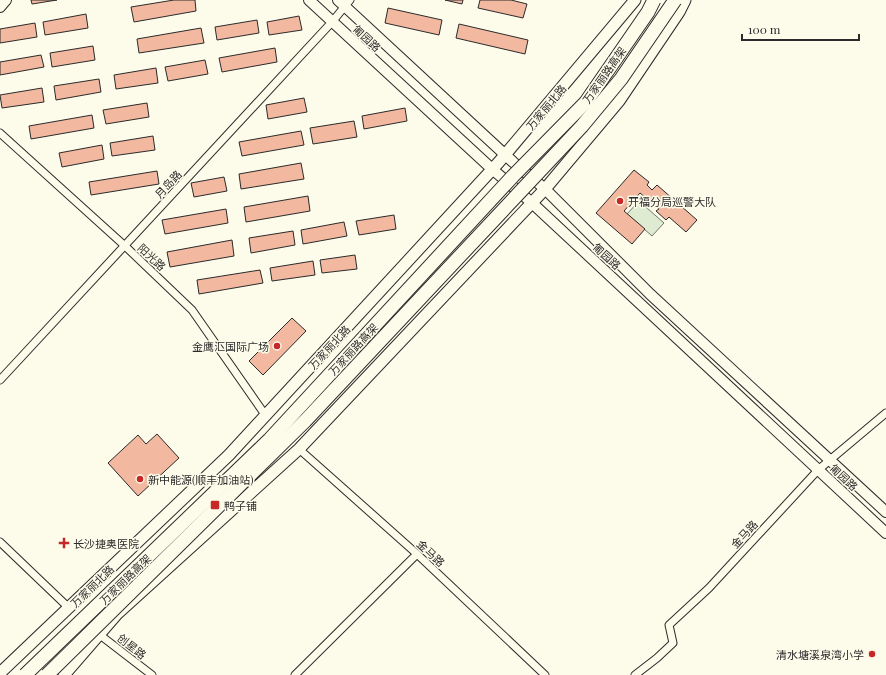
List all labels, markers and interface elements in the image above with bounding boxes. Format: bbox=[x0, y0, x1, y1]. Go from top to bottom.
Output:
scale bar bbox=[742, 16, 859, 42]
street label: 匍园路 bbox=[350, 21, 384, 55]
text: 100 m bbox=[748, 21, 781, 37]
street label: 万家丽路高架 bbox=[579, 44, 629, 106]
street label: 万家丽北路 bbox=[523, 81, 569, 133]
street label: 月岛路 bbox=[151, 167, 185, 201]
place label: 开福分局巡警大队 bbox=[628, 194, 716, 209]
marker: 开福分局巡警大队 bbox=[615, 196, 625, 206]
street label: 匍园路 bbox=[590, 239, 624, 273]
street label: 阳光路 bbox=[135, 240, 169, 274]
street label: 万家丽路高架 bbox=[325, 320, 381, 378]
street label: 万家丽北路 bbox=[305, 322, 353, 372]
place label: 金鹰汇国际广场 bbox=[192, 339, 269, 354]
marker: 金鹰汇国际广场 bbox=[272, 341, 282, 351]
street label: 匍园路 bbox=[827, 460, 861, 494]
place label: 新中能源(顺丰加油站) bbox=[148, 472, 253, 487]
marker: 新中能源(顺丰加油站) bbox=[135, 474, 145, 484]
place label: 鸭子铺 bbox=[224, 498, 257, 513]
marker: 鸭子铺 bbox=[209, 499, 221, 511]
street label: 金马路 bbox=[727, 517, 761, 551]
place label: 长沙捷奥医院 bbox=[73, 536, 139, 551]
street label: 金马路 bbox=[414, 536, 448, 570]
marker: 长沙捷奥医院 bbox=[58, 537, 70, 549]
street label: 万家丽路高架 bbox=[96, 551, 154, 607]
street label: 万家丽北路 bbox=[67, 562, 117, 610]
street label: 创星路 bbox=[114, 630, 150, 662]
place label: 清水塘溪泉湾小学 bbox=[776, 647, 864, 662]
marker: 清水塘溪泉湾小学 bbox=[867, 649, 877, 659]

